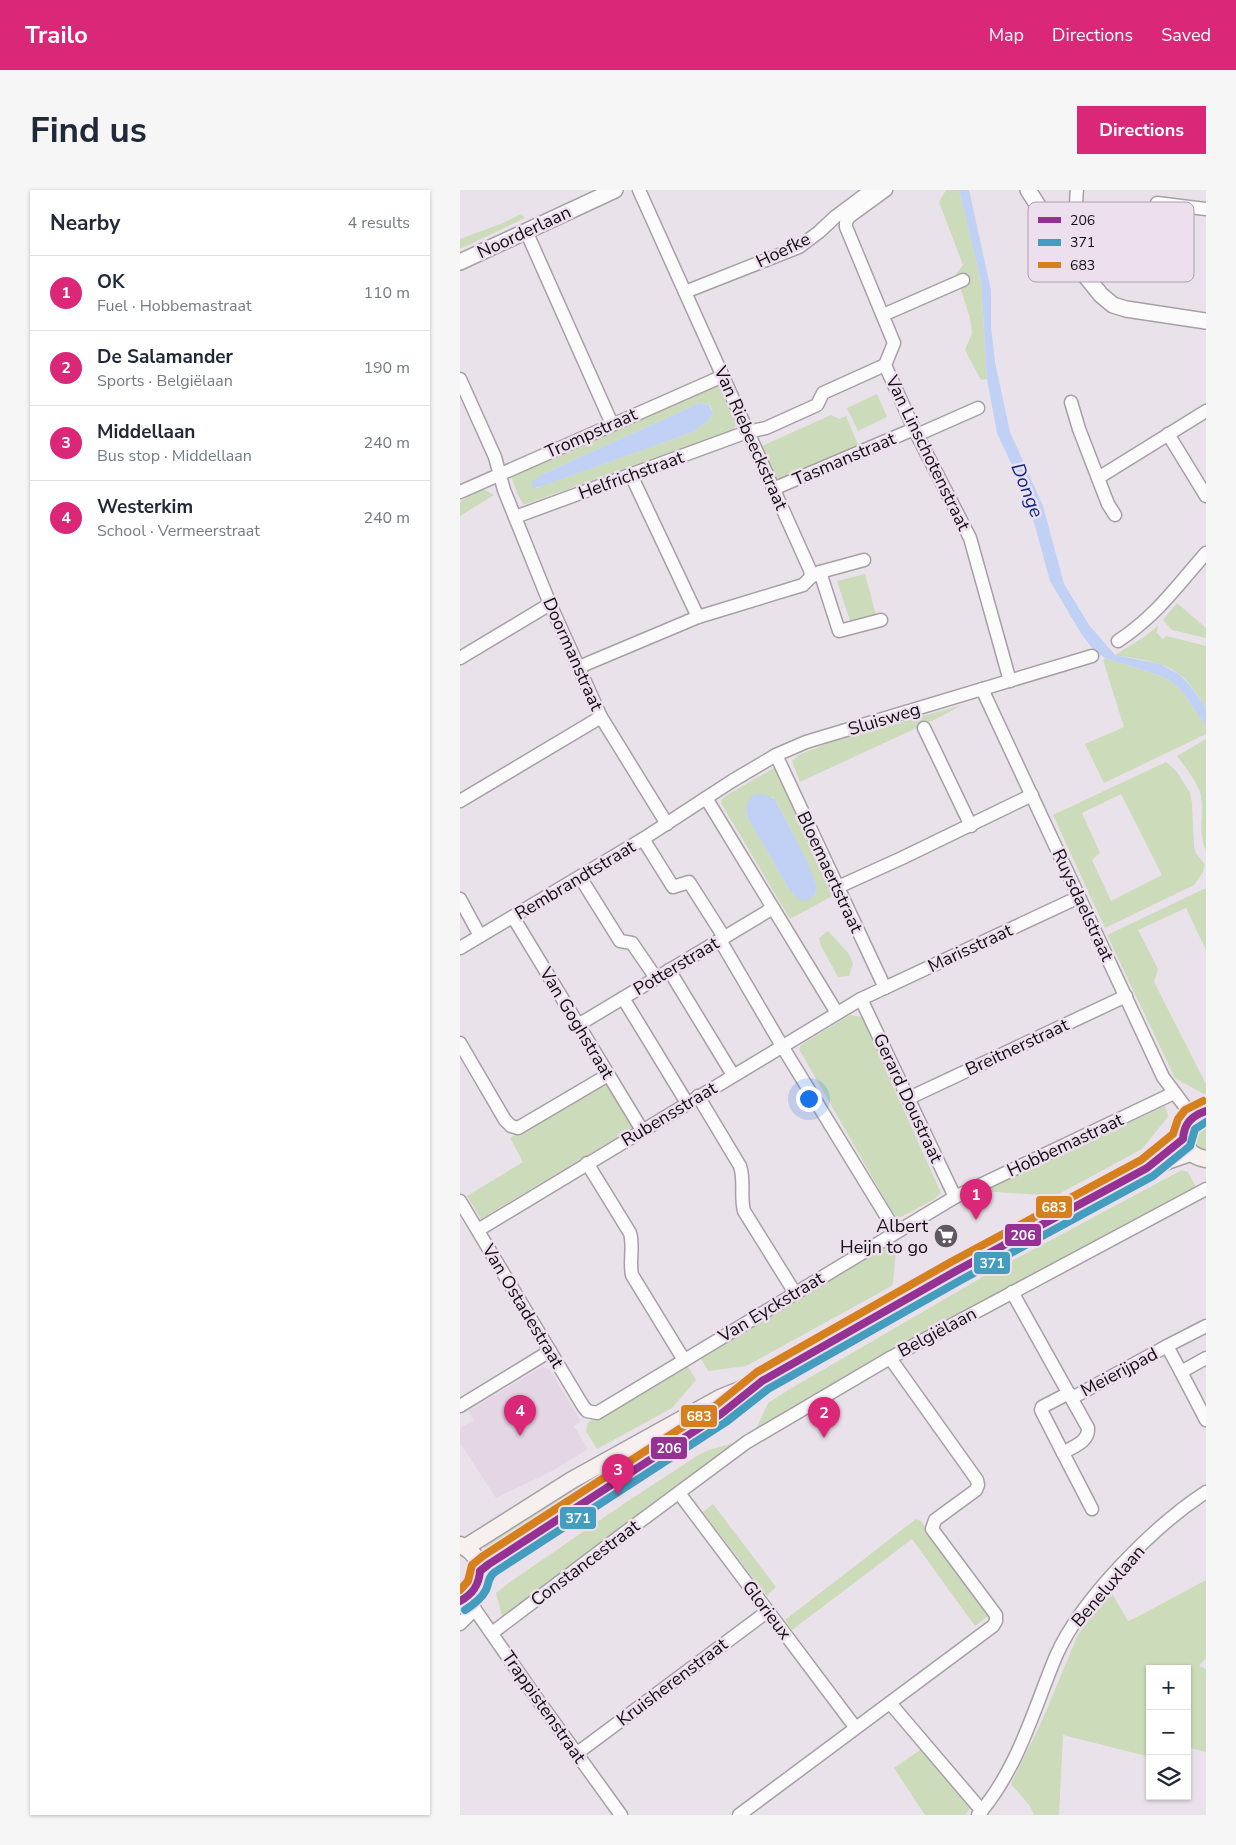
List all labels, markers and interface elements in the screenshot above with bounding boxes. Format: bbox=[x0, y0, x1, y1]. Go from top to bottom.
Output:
text: Trailo bbox=[25, 19, 88, 51]
text: Map bbox=[989, 23, 1024, 47]
text: Directions bbox=[1052, 23, 1133, 47]
text: Saved bbox=[1161, 23, 1211, 47]
button: Directions bbox=[1077, 106, 1206, 154]
text: Find us bbox=[30, 107, 147, 154]
street label: Noorderlaan bbox=[473, 200, 575, 264]
legend bbox=[1028, 202, 1194, 282]
text: Nearby bbox=[50, 209, 120, 237]
text: 206 bbox=[1070, 211, 1095, 230]
text: 4 results bbox=[348, 212, 410, 234]
street label: Hoefke bbox=[752, 227, 814, 273]
text: 371 bbox=[1070, 233, 1095, 252]
text: 683 bbox=[1070, 256, 1095, 275]
text: OK bbox=[97, 269, 125, 295]
text: 1 bbox=[61, 282, 71, 304]
text: 110 m bbox=[363, 282, 410, 304]
text: Fuel · Hobbemastraat bbox=[97, 295, 252, 317]
text: De Salamander bbox=[97, 344, 233, 370]
text: 2 bbox=[61, 357, 71, 379]
text: 190 m bbox=[363, 357, 410, 379]
street label: Van Riebeeckstraat bbox=[708, 361, 794, 514]
text: Sports · Belgiëlaan bbox=[97, 370, 233, 392]
street label: Van Linschotenstraat bbox=[880, 371, 976, 535]
street label: Trompstraat bbox=[541, 402, 641, 464]
text: Middellaan bbox=[97, 419, 195, 445]
street label: Tasmanstraat bbox=[789, 426, 900, 491]
text: 3 bbox=[61, 432, 71, 454]
text: 240 m bbox=[363, 432, 410, 454]
text: Bus stop · Middellaan bbox=[97, 445, 252, 467]
street label: Helfrichstraat bbox=[575, 445, 688, 505]
water label: Donge bbox=[1004, 459, 1050, 522]
text: Westerkim bbox=[97, 494, 193, 520]
text: 4 bbox=[61, 507, 71, 529]
text: 240 m bbox=[363, 507, 410, 529]
text: School · Vermeerstraat bbox=[97, 520, 260, 542]
street label: Doormanstraat bbox=[537, 594, 609, 715]
street label: Sluisweg bbox=[845, 697, 923, 741]
street label: Bloemaertstraat bbox=[791, 807, 869, 937]
street label: Rembrandtstraat bbox=[510, 834, 640, 926]
street label: Ruysdaelstraat bbox=[1046, 845, 1120, 966]
street label: Marisstraat bbox=[924, 918, 1017, 978]
street label: Potterstraat bbox=[629, 931, 724, 1001]
street label: Van Goghstraat bbox=[534, 962, 620, 1084]
street label: Breitnerstraat bbox=[961, 1012, 1073, 1081]
street label: Gerard Doustraat bbox=[868, 1029, 949, 1167]
street label: Rubensstraat bbox=[617, 1076, 722, 1152]
your location bbox=[796, 1086, 822, 1112]
street label: Hobbemastraat bbox=[1003, 1107, 1128, 1182]
pin: 1 bbox=[960, 1179, 992, 1220]
line badge: 683 bbox=[1035, 1195, 1073, 1219]
text: 683 bbox=[1041, 1198, 1067, 1217]
place label: Albert Heijn to go bbox=[840, 1214, 929, 1259]
supermarket icon: Albert Heijn to go bbox=[933, 1223, 959, 1249]
line badge: 206 bbox=[1004, 1223, 1042, 1247]
text: 206 bbox=[1010, 1226, 1036, 1245]
street label: Van Ostadestraat bbox=[476, 1239, 570, 1373]
line badge: 371 bbox=[973, 1251, 1011, 1275]
text: 371 bbox=[979, 1254, 1005, 1273]
street label: Van Eyckstraat bbox=[713, 1266, 829, 1348]
street label: Belgiëlaan bbox=[893, 1301, 981, 1363]
street label: Meierijpad bbox=[1076, 1342, 1162, 1402]
pin: 4 bbox=[504, 1395, 536, 1436]
pin: 2 bbox=[808, 1397, 840, 1438]
line badge: 683 bbox=[680, 1404, 718, 1428]
text: 683 bbox=[686, 1407, 712, 1426]
line badge: 206 bbox=[650, 1436, 688, 1460]
text: 206 bbox=[656, 1439, 682, 1458]
pin: 3 bbox=[602, 1454, 634, 1495]
line badge: 371 bbox=[559, 1506, 597, 1530]
text: 371 bbox=[565, 1509, 591, 1528]
street label: Constancestraat bbox=[526, 1514, 645, 1612]
street label: Beneluxlaan bbox=[1066, 1540, 1150, 1632]
street label: Glorieux bbox=[737, 1576, 797, 1645]
street label: Kruisherenstraat bbox=[612, 1632, 733, 1732]
street label: Trappistenstraat bbox=[496, 1646, 592, 1768]
map controls bbox=[1146, 1665, 1191, 1800]
button: + bbox=[1146, 1665, 1191, 1710]
button: − bbox=[1146, 1710, 1191, 1755]
button: layers bbox=[1146, 1755, 1191, 1800]

